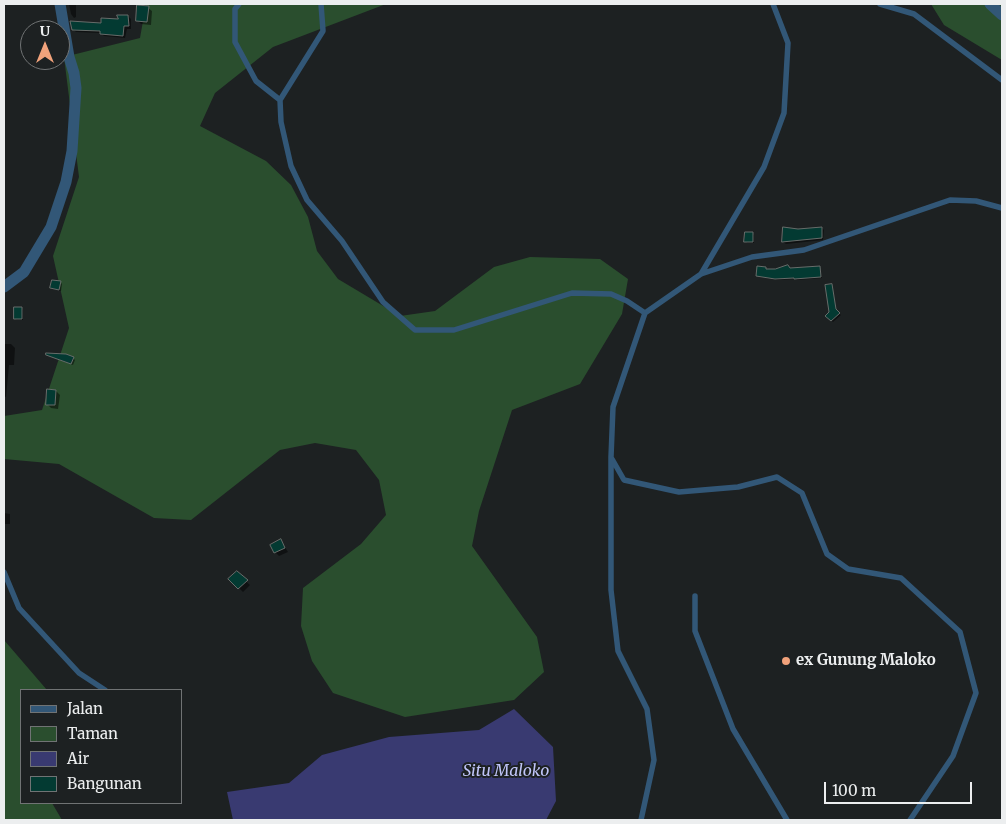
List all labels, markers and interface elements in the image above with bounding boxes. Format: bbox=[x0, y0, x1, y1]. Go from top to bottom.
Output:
north arrow bbox=[20, 20, 70, 70]
text: U bbox=[40, 22, 50, 40]
place label: ex Gunung Maloko bbox=[796, 652, 936, 670]
marker: ex Gunung Maloko bbox=[780, 655, 792, 667]
legend bbox=[20, 689, 182, 804]
text: Jalan bbox=[67, 699, 103, 718]
text: Taman bbox=[67, 724, 118, 743]
text: Air bbox=[67, 749, 89, 768]
water label: Situ Maloko bbox=[463, 761, 549, 781]
scale bar bbox=[826, 772, 974, 804]
text: Bangunan bbox=[67, 774, 142, 793]
text: 100 m bbox=[832, 781, 876, 800]

